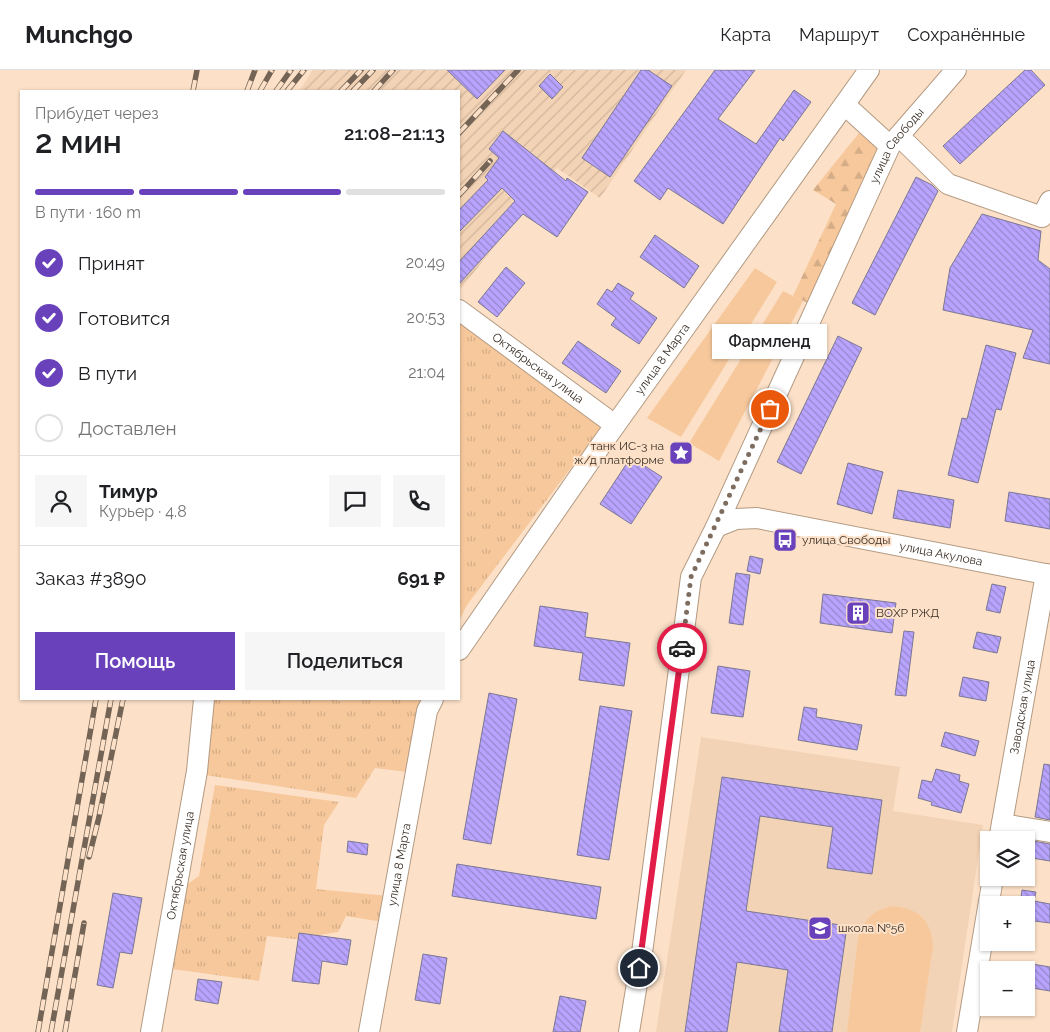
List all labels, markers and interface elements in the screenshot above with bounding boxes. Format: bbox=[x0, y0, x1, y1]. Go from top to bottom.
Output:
text: Munchgo bbox=[25, 20, 133, 49]
text: Карта bbox=[720, 24, 771, 45]
text: Маршрут bbox=[799, 24, 879, 45]
text: Сохранённые bbox=[907, 24, 1025, 45]
text: Прибудет через bbox=[35, 104, 159, 123]
street label: улица Свободы bbox=[867, 105, 927, 185]
text: 21:08–21:13 bbox=[344, 122, 445, 144]
text: 2 мин bbox=[35, 123, 122, 160]
text: В пути · 160 m bbox=[35, 203, 141, 222]
icon: check bbox=[35, 249, 63, 277]
text: Принят bbox=[78, 252, 145, 274]
text: 20:49 bbox=[406, 253, 445, 272]
icon: check bbox=[35, 304, 63, 332]
text: Готовится bbox=[78, 307, 170, 329]
text: 20:53 bbox=[407, 308, 445, 327]
street label: улица 8 Марта bbox=[632, 321, 693, 397]
callout: Фармленд bbox=[712, 324, 828, 359]
street label: Октябрьская улица bbox=[489, 330, 586, 406]
text: Фармленд bbox=[729, 332, 810, 351]
icon: check bbox=[35, 359, 63, 387]
text: В пути bbox=[78, 362, 137, 384]
text: 21:04 bbox=[408, 363, 445, 382]
pin bbox=[749, 388, 791, 430]
icon: bag bbox=[756, 395, 784, 423]
text: Доставлен bbox=[78, 417, 177, 439]
place label: танк ИС-3 на ж/д платформе bbox=[574, 439, 664, 467]
place icon: танк ИС-3 на ж/д платформе bbox=[668, 440, 694, 466]
button: person bbox=[35, 475, 87, 527]
button: chat bbox=[329, 475, 381, 527]
button: phone bbox=[393, 475, 445, 527]
text: Тимур bbox=[99, 480, 158, 502]
text: Курьер · 4.8 bbox=[99, 502, 187, 521]
bus stop icon: улица Свободы bbox=[772, 527, 798, 553]
place label: улица Свободы bbox=[802, 533, 890, 547]
street label: улица Акулова bbox=[898, 539, 984, 569]
text: Заказ #3890 bbox=[35, 567, 147, 589]
text: 691 ₽ bbox=[397, 567, 445, 589]
building icon: ВОХР РЖД bbox=[845, 600, 871, 626]
place label: ВОХР РЖД bbox=[876, 606, 939, 620]
courier bbox=[657, 623, 707, 673]
button: Помощь bbox=[35, 632, 235, 690]
button: Поделиться bbox=[245, 632, 445, 690]
icon: car bbox=[668, 634, 696, 662]
street label: Заводская улица bbox=[1007, 659, 1038, 756]
street label: Октябрьская улица bbox=[164, 810, 197, 921]
street label: улица 8 Марта bbox=[385, 822, 414, 907]
map controls bbox=[980, 831, 1035, 1016]
button: layers bbox=[980, 831, 1035, 886]
button: + bbox=[980, 896, 1035, 951]
school or university icon: школа №56 bbox=[807, 915, 833, 941]
place label: школа №56 bbox=[838, 921, 905, 935]
pin bbox=[618, 947, 660, 989]
icon: home bbox=[625, 954, 653, 982]
button: − bbox=[980, 961, 1035, 1016]

